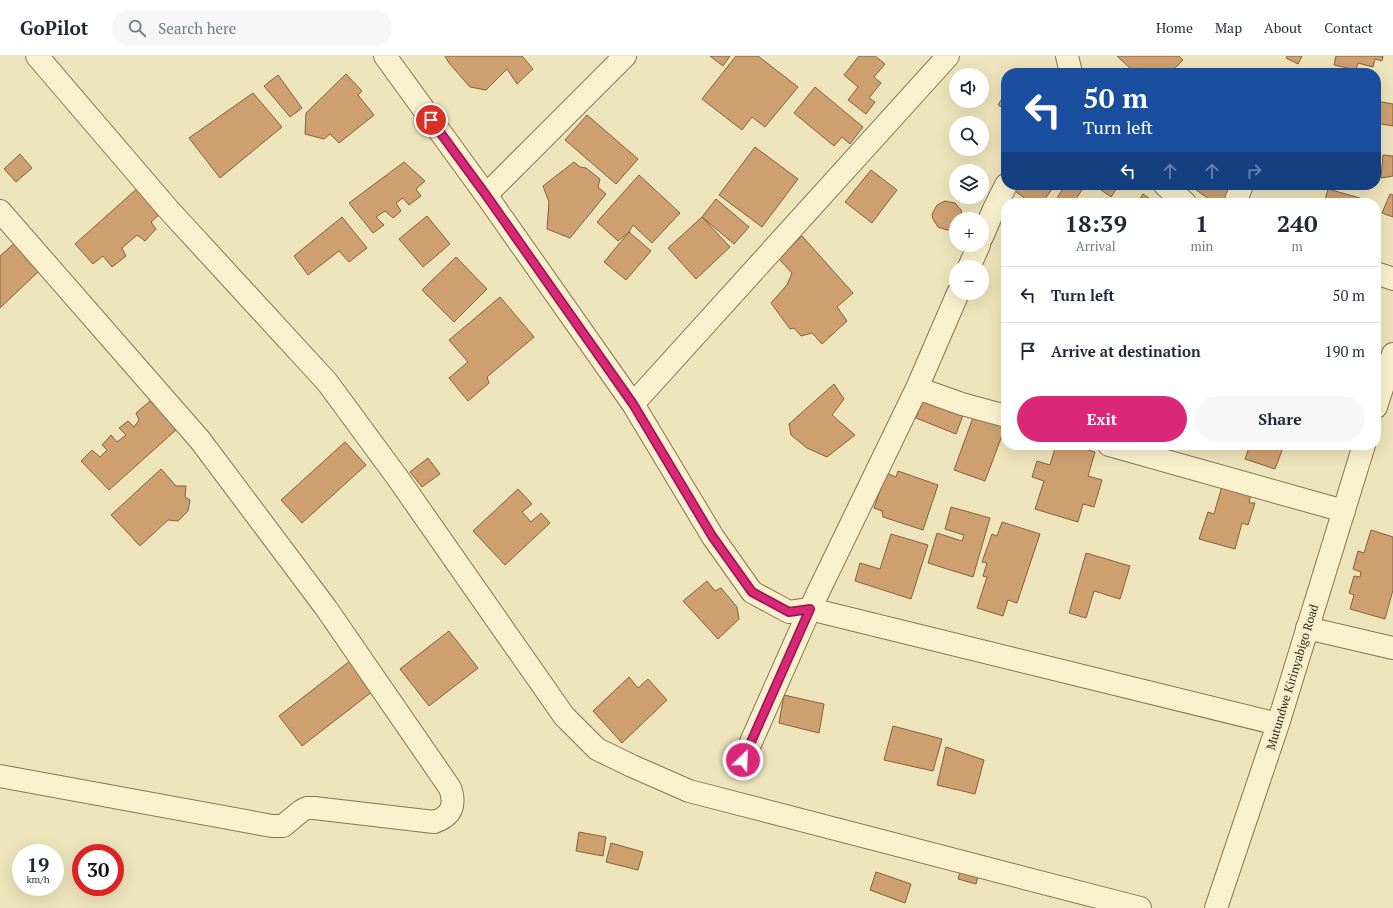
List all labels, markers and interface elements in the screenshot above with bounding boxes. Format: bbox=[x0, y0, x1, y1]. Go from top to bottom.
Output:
search box bbox=[112, 10, 392, 46]
text: GoPilot bbox=[20, 15, 88, 40]
icon: search bbox=[126, 17, 148, 39]
text: Search here bbox=[158, 18, 236, 38]
text: Home bbox=[1156, 18, 1193, 37]
text: Map bbox=[1215, 18, 1242, 37]
text: About bbox=[1264, 18, 1302, 37]
text: Contact bbox=[1324, 18, 1373, 37]
map controls bbox=[949, 68, 989, 300]
button: sound bbox=[949, 68, 989, 108]
text: 50 m bbox=[1083, 79, 1148, 116]
icon: left bbox=[1017, 84, 1069, 136]
pin bbox=[414, 103, 448, 137]
icon: arrive bbox=[420, 109, 442, 131]
text: Turn left bbox=[1083, 115, 1153, 139]
button: search bbox=[949, 116, 989, 156]
icon: left bbox=[1117, 160, 1139, 182]
icon: ahead bbox=[1159, 160, 1181, 182]
icon: ahead bbox=[1201, 160, 1223, 182]
icon: right bbox=[1243, 160, 1265, 182]
button: layers bbox=[949, 164, 989, 204]
text: 18:39 bbox=[1064, 207, 1127, 239]
text: 1 bbox=[1195, 207, 1209, 239]
text: 240 bbox=[1277, 207, 1317, 239]
button: + bbox=[949, 212, 989, 252]
text: Arrival bbox=[1076, 237, 1116, 255]
text: min bbox=[1190, 237, 1213, 255]
text: m bbox=[1292, 237, 1303, 255]
button: − bbox=[949, 260, 989, 300]
icon: left bbox=[1017, 284, 1039, 306]
text: Turn left bbox=[1051, 285, 1115, 305]
text: 50 m bbox=[1332, 285, 1365, 305]
icon: arrive bbox=[1017, 340, 1039, 362]
text: Arrive at destination bbox=[1051, 341, 1201, 361]
text: 190 m bbox=[1324, 341, 1365, 361]
button: Exit bbox=[1017, 396, 1187, 442]
button: Share bbox=[1195, 396, 1365, 442]
street label: Mutundwe Kirinyabigo Road bbox=[1263, 602, 1321, 752]
position arrow bbox=[722, 739, 764, 781]
speed limit sign: 30 bbox=[72, 844, 124, 896]
text: 19 bbox=[27, 851, 49, 878]
text: km/h bbox=[26, 873, 50, 886]

